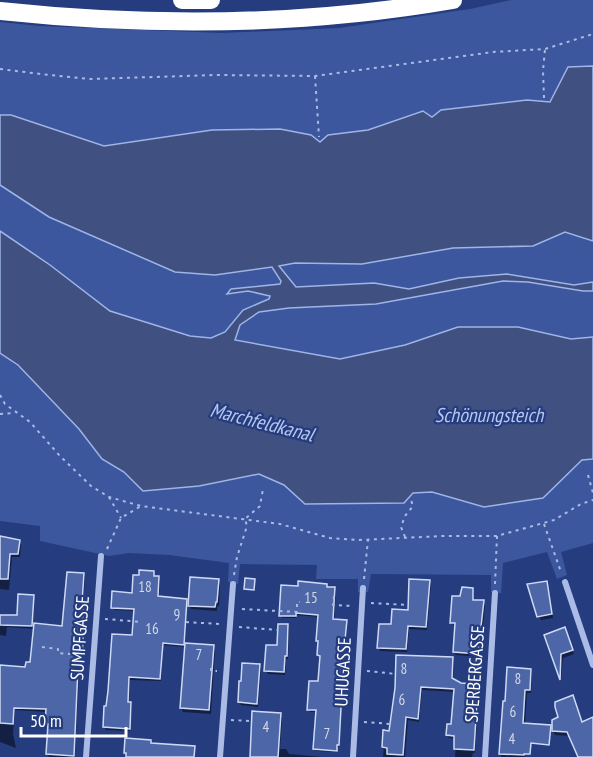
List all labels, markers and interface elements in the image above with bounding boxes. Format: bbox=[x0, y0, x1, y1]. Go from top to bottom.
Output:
water label: Marchfeldkanal bbox=[207, 397, 319, 448]
water label: Schönungsteich bbox=[435, 402, 545, 428]
house number: 18 bbox=[138, 577, 152, 596]
house number: 15 bbox=[304, 588, 318, 607]
street label: SUMPFGASSE bbox=[65, 595, 94, 681]
house number: 9 bbox=[174, 605, 180, 624]
house number: 16 bbox=[145, 619, 159, 638]
street label: SPERBERGASSE bbox=[460, 625, 489, 723]
street label: UHUGASSE bbox=[329, 637, 356, 707]
house number: 7 bbox=[196, 645, 202, 664]
house number: 8 bbox=[401, 659, 407, 678]
house number: 8 bbox=[515, 669, 521, 688]
house number: 6 bbox=[399, 690, 406, 709]
scale bar bbox=[21, 700, 126, 738]
house number: 6 bbox=[510, 702, 517, 721]
text: 50 m bbox=[30, 709, 62, 732]
house number: 4 bbox=[263, 717, 270, 736]
house number: 7 bbox=[324, 724, 330, 743]
house number: 4 bbox=[509, 729, 516, 748]

